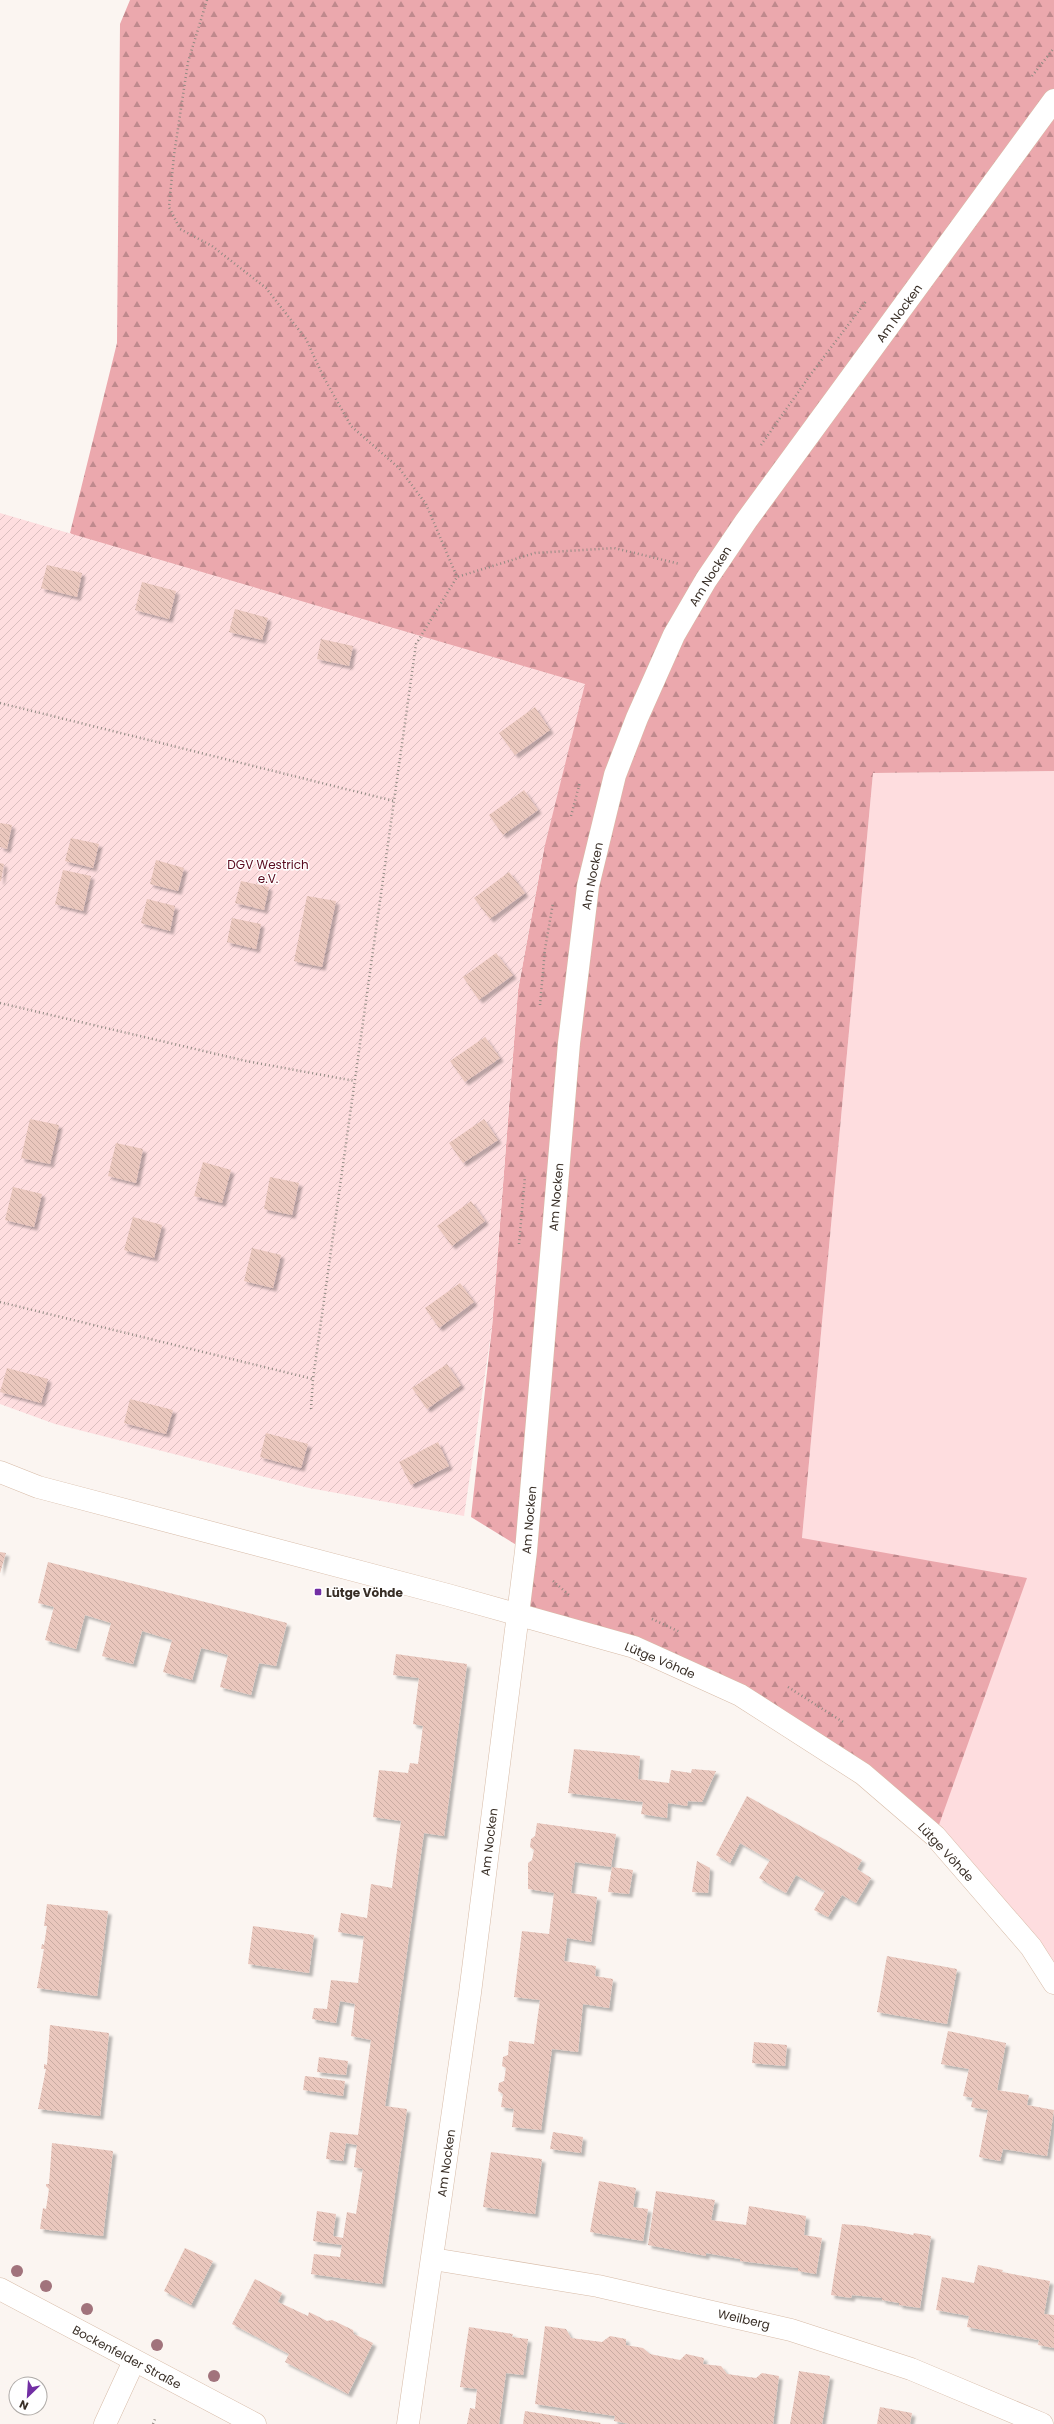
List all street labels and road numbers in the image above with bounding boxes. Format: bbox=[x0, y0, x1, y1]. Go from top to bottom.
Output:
street label: Am Nocken bbox=[872, 280, 926, 346]
street label: Am Nocken bbox=[685, 543, 735, 609]
street label: Am Nocken bbox=[577, 841, 607, 911]
street label: Am Nocken bbox=[545, 1162, 567, 1232]
street label: Am Nocken bbox=[518, 1485, 540, 1555]
street label: Lütge Vöhde bbox=[622, 1638, 698, 1682]
street label: Am Nocken bbox=[476, 1807, 502, 1877]
street label: Lütge Vöhde bbox=[914, 1819, 978, 1885]
street label: Am Nocken bbox=[433, 2128, 459, 2198]
street label: Weilberg bbox=[716, 2305, 772, 2333]
street label: Bockenfelder Straße bbox=[70, 2321, 184, 2393]

